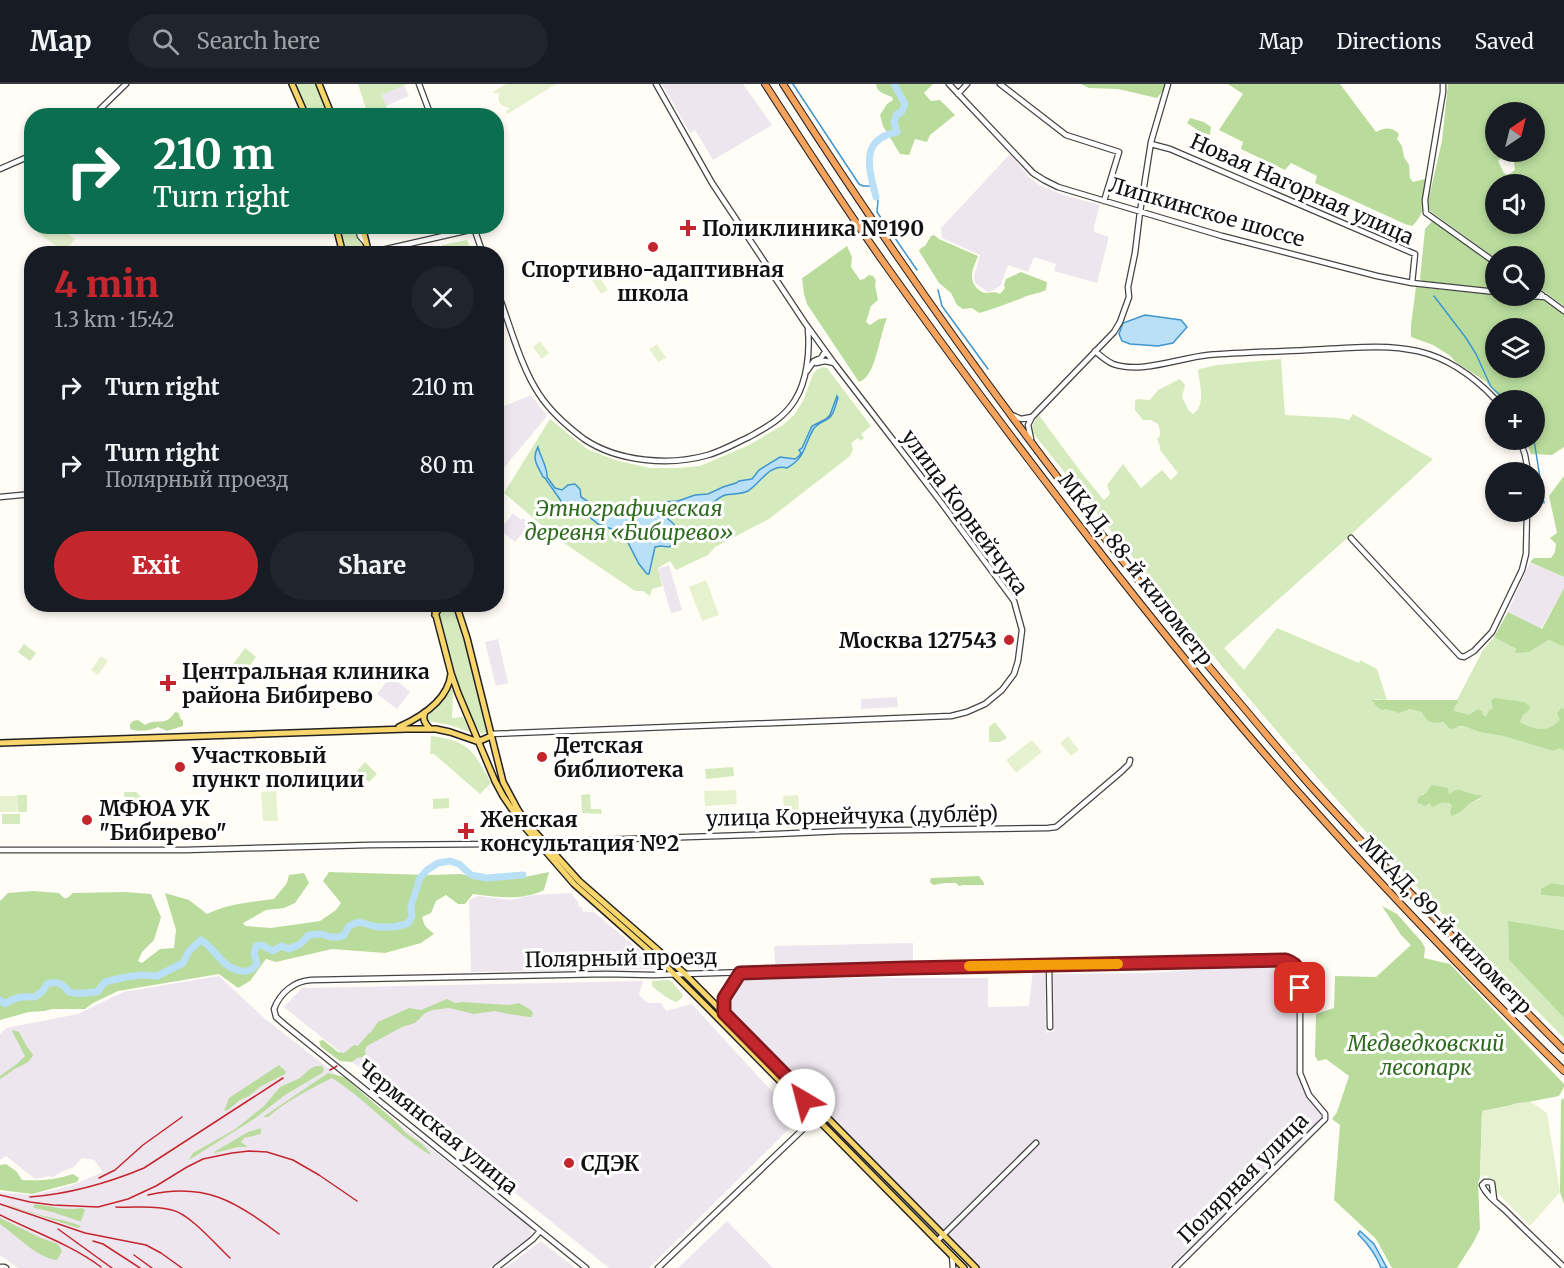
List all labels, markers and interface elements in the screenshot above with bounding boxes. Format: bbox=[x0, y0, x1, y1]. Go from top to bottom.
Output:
search box bbox=[128, 14, 548, 68]
text: Map bbox=[30, 23, 92, 59]
icon: search bbox=[149, 25, 182, 58]
text: Search here bbox=[197, 27, 320, 55]
text: Map bbox=[1259, 28, 1303, 55]
text: Directions bbox=[1336, 28, 1441, 55]
text: Saved bbox=[1474, 28, 1534, 55]
north arrow bbox=[1485, 102, 1545, 162]
map controls bbox=[1485, 102, 1545, 522]
street label: Новая Нагорная улица bbox=[1186, 127, 1418, 251]
text: 210 m bbox=[153, 128, 274, 180]
icon: right bbox=[54, 132, 132, 210]
street label: Липкинское шоссе bbox=[1106, 171, 1308, 253]
button: sound bbox=[1485, 174, 1545, 234]
text: Turn right bbox=[153, 180, 290, 214]
place label: Поликлиника №190 bbox=[702, 215, 924, 242]
marker: Поликлиника №190 bbox=[679, 219, 697, 237]
marker: Спортивно-адаптивная школа bbox=[646, 240, 660, 254]
button: search bbox=[1485, 246, 1545, 306]
place label: Спортивно-адаптивная школа bbox=[522, 256, 784, 307]
text: 4 min bbox=[54, 262, 159, 307]
button: close bbox=[411, 266, 474, 329]
text: 1.3 km · 15:42 bbox=[54, 307, 174, 332]
button: layers bbox=[1485, 318, 1545, 378]
icon: right bbox=[54, 371, 87, 404]
text: Turn right bbox=[105, 373, 219, 401]
text: 210 m bbox=[411, 373, 474, 401]
button: + bbox=[1485, 390, 1545, 450]
street label: улица Корнейчука bbox=[896, 424, 1034, 600]
text: Turn right bbox=[105, 439, 219, 467]
icon: right bbox=[54, 449, 87, 482]
text: 80 m bbox=[420, 451, 474, 479]
button: − bbox=[1485, 462, 1545, 522]
text: Полярный проезд bbox=[105, 467, 289, 492]
street label: МКАД, 88-й километр bbox=[1052, 467, 1220, 671]
park label: Этнографическая деревня «Бибирево» bbox=[525, 495, 733, 546]
button: Exit bbox=[54, 531, 258, 600]
button: Share bbox=[270, 531, 474, 600]
place label: Москва 127543 bbox=[839, 627, 997, 654]
marker: Москва 127543 bbox=[1002, 633, 1016, 647]
place label: Центральная клиника района Бибирево bbox=[182, 658, 430, 709]
marker: Центральная клиника района Бибирево bbox=[159, 674, 177, 692]
place label: Детская библиотека bbox=[554, 732, 684, 783]
place label: Участковый пункт полиции bbox=[191, 742, 364, 793]
marker: Детская библиотека bbox=[535, 750, 549, 764]
marker: Участковый пункт полиции bbox=[173, 760, 187, 774]
place label: МФЮА УК "Бибирево" bbox=[99, 795, 227, 846]
street label: улица Корнейчука (дублёр) bbox=[706, 800, 998, 832]
place label: Женская консультация №2 bbox=[480, 806, 679, 857]
marker: МФЮА УК "Бибирево" bbox=[80, 813, 94, 827]
marker: Женская консультация №2 bbox=[457, 822, 475, 840]
street label: МКАД, 89-й километр bbox=[1354, 830, 1538, 1020]
street label: Полярный проезд bbox=[524, 943, 718, 973]
pin bbox=[1274, 962, 1325, 1013]
icon: arrive bbox=[1283, 971, 1316, 1004]
park label: Медведковский лесопарк bbox=[1346, 1030, 1505, 1081]
street label: Чермянская улица bbox=[352, 1054, 524, 1200]
position arrow bbox=[772, 1068, 836, 1132]
street label: Полярная улица bbox=[1172, 1107, 1314, 1249]
place label: СДЭК bbox=[581, 1150, 640, 1177]
marker: СДЭК bbox=[562, 1156, 576, 1170]

